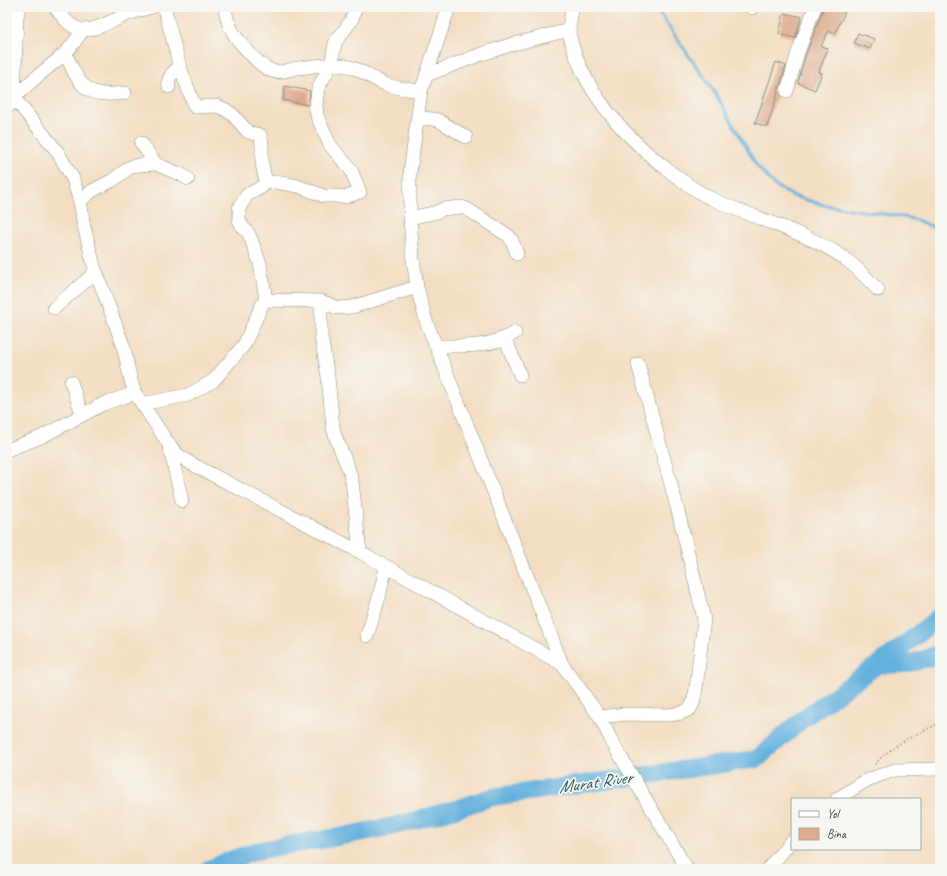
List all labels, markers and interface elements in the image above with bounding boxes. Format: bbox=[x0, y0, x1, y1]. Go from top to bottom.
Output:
water label: Murat River bbox=[557, 765, 637, 798]
legend bbox=[791, 798, 921, 850]
text: Yol bbox=[827, 806, 841, 822]
text: Bina bbox=[827, 826, 847, 842]

